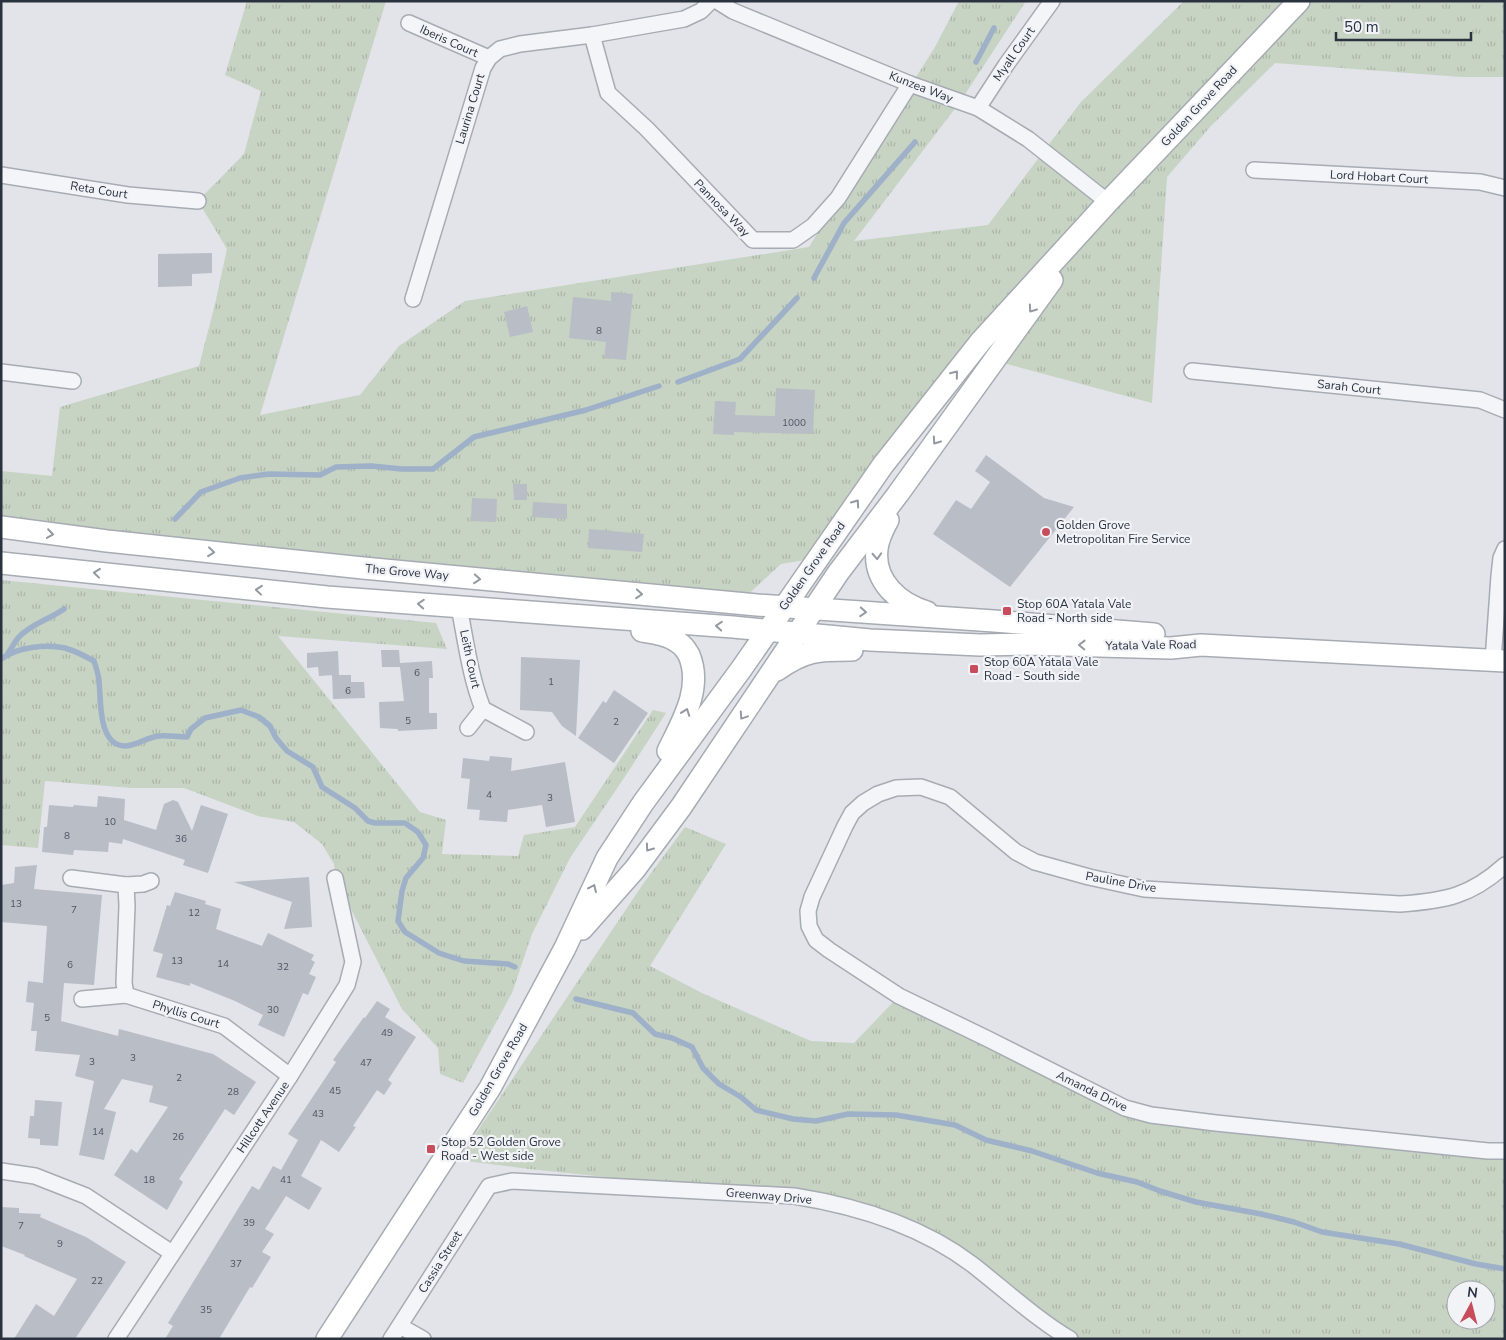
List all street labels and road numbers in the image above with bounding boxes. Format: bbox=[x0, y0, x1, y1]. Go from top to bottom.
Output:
street label: Iberis Court bbox=[417, 21, 481, 61]
street label: Myall Court bbox=[989, 23, 1039, 84]
street label: Golden Grove Road bbox=[1157, 62, 1241, 150]
street label: Kunzea Way bbox=[887, 67, 956, 107]
street label: Laurina Court bbox=[452, 71, 489, 146]
street label: Lord Hobart Court bbox=[1329, 166, 1429, 188]
street label: Pannosa Way bbox=[690, 176, 754, 241]
street label: Reta Court bbox=[69, 178, 130, 203]
street label: Sarah Court bbox=[1316, 376, 1383, 398]
street label: Golden Grove Road bbox=[775, 518, 849, 614]
street label: The Grove Way bbox=[365, 560, 450, 584]
street label: Leith Court bbox=[456, 628, 484, 691]
street label: Yatala Vale Road bbox=[1104, 636, 1197, 654]
street label: Pauline Drive bbox=[1084, 868, 1158, 896]
street label: Phyllis Court bbox=[151, 996, 222, 1032]
street label: Golden Grove Road bbox=[465, 1020, 531, 1120]
street label: Amanda Drive bbox=[1054, 1067, 1130, 1115]
street label: Hillcott Avenue bbox=[233, 1078, 293, 1156]
street label: Greenway Drive bbox=[725, 1184, 813, 1208]
street label: Cassia Street bbox=[414, 1227, 466, 1296]

